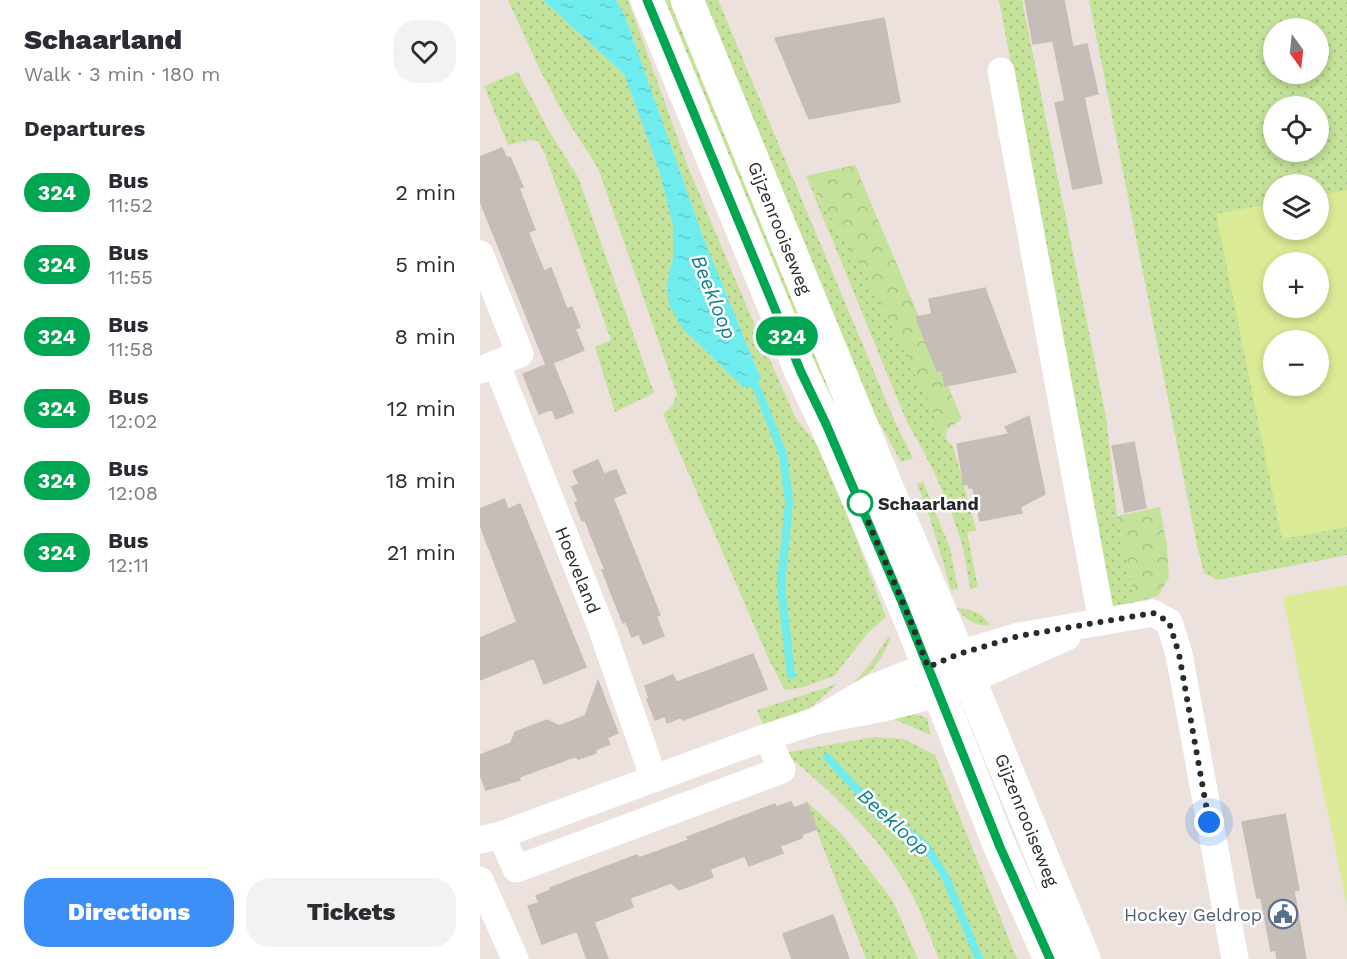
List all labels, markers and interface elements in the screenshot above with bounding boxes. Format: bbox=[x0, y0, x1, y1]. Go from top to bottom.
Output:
north arrow bbox=[1263, 18, 1329, 84]
map controls bbox=[1263, 18, 1329, 396]
button: heart bbox=[393, 20, 456, 83]
text: Schaarland bbox=[24, 23, 182, 56]
text: Walk · 3 min · 180 m bbox=[24, 62, 220, 86]
button: locate bbox=[1263, 96, 1329, 162]
text: Departures bbox=[24, 116, 145, 141]
street label: Gijzenrooiseweg bbox=[744, 158, 816, 298]
text: Bus bbox=[108, 168, 148, 193]
button: layers bbox=[1263, 174, 1329, 240]
text: 324 bbox=[38, 180, 76, 205]
text: 2 min bbox=[395, 180, 456, 205]
text: 11:52 bbox=[108, 193, 153, 217]
text: Bus bbox=[108, 240, 148, 265]
water label: Beekloop bbox=[686, 251, 742, 343]
text: 324 bbox=[38, 252, 76, 277]
text: 5 min bbox=[395, 252, 456, 277]
button: + bbox=[1263, 252, 1329, 318]
text: 11:55 bbox=[108, 265, 153, 289]
text: Bus bbox=[108, 312, 148, 337]
line badge: 324 bbox=[752, 316, 822, 356]
text: 324 bbox=[38, 324, 76, 349]
text: 8 min bbox=[395, 324, 456, 349]
text: 324 bbox=[768, 324, 806, 349]
button: − bbox=[1263, 330, 1329, 396]
text: 11:58 bbox=[108, 337, 153, 361]
text: Bus bbox=[108, 384, 148, 409]
text: 324 bbox=[38, 396, 76, 421]
text: 12 min bbox=[387, 396, 456, 421]
text: 12:02 bbox=[108, 409, 157, 433]
text: Bus bbox=[108, 456, 148, 481]
text: 324 bbox=[38, 468, 76, 493]
text: 18 min bbox=[386, 468, 456, 493]
text: 12:08 bbox=[108, 481, 158, 505]
marker: Schaarland bbox=[847, 490, 873, 516]
place label: Schaarland bbox=[878, 493, 979, 514]
street label: Hoeveland bbox=[551, 523, 605, 617]
text: Bus bbox=[108, 528, 148, 553]
text: 324 bbox=[38, 540, 76, 565]
text: 21 min bbox=[387, 540, 456, 565]
text: 12:11 bbox=[108, 553, 149, 577]
street label: Gijzenrooiseweg bbox=[991, 750, 1063, 890]
water label: Beekloop bbox=[853, 783, 935, 861]
your location bbox=[1194, 807, 1224, 837]
button: Directions bbox=[24, 878, 234, 947]
button: Tickets bbox=[246, 878, 456, 947]
public building icon: Hockey Geldrop bbox=[1267, 898, 1299, 930]
place label: Hockey Geldrop bbox=[1124, 904, 1262, 925]

